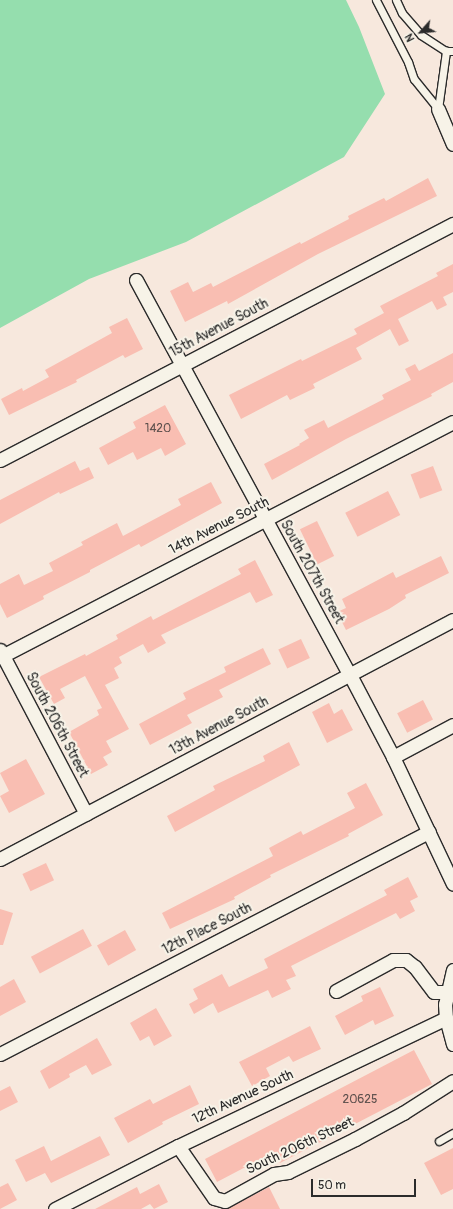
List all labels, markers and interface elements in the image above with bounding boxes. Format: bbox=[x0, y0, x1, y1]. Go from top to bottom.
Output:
north arrow bbox=[401, 12, 441, 52]
text: N bbox=[402, 31, 417, 44]
street label: 15th Avenue South bbox=[167, 295, 271, 361]
house number: 1420 bbox=[145, 422, 171, 436]
street label: 14th Avenue South bbox=[166, 494, 272, 558]
street label: South 207th Street bbox=[277, 517, 347, 627]
street label: South 206th Street bbox=[22, 670, 92, 780]
street label: 13th Avenue South bbox=[167, 693, 271, 759]
street label: 12th Place South bbox=[159, 899, 255, 959]
street label: 12th Avenue South bbox=[190, 1066, 296, 1128]
house number: 20625 bbox=[342, 1093, 378, 1107]
street label: South 206th Street bbox=[244, 1114, 356, 1178]
scale bar bbox=[313, 1171, 418, 1197]
text: 50 m bbox=[318, 1178, 346, 1193]

